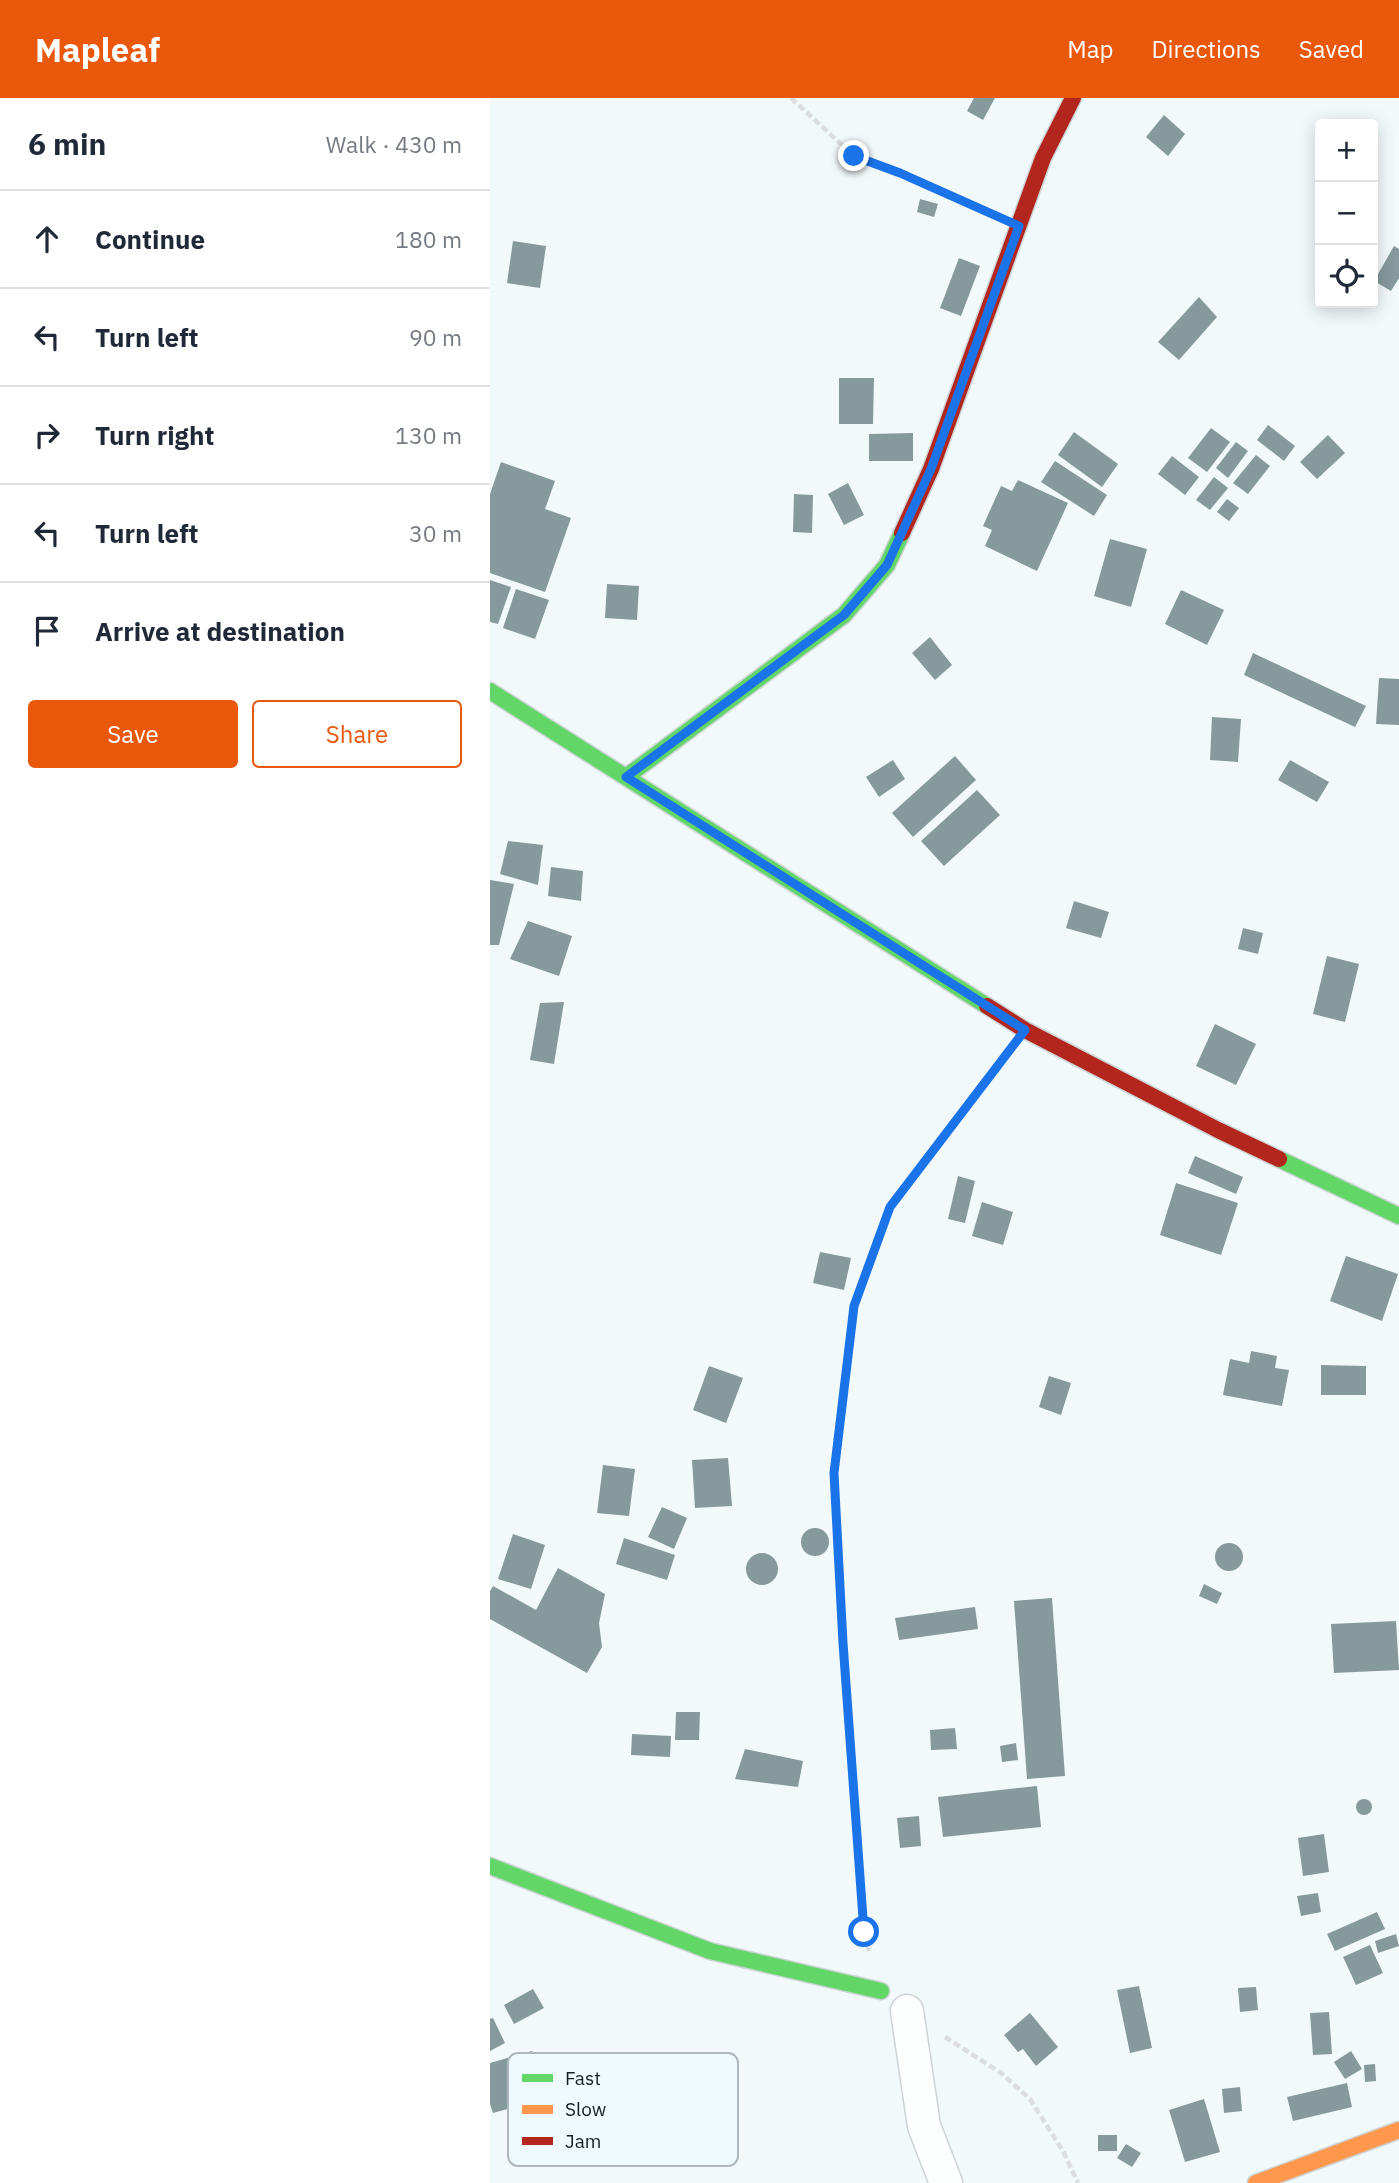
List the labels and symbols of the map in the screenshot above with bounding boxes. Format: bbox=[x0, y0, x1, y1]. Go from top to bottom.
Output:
route end bbox=[838, 140, 869, 171]
route start bbox=[848, 1916, 879, 1947]
legend bbox=[508, 2053, 738, 2166]
text: Fast bbox=[565, 2066, 601, 2090]
text: Slow bbox=[565, 2097, 606, 2121]
text: Jam bbox=[565, 2129, 601, 2153]

